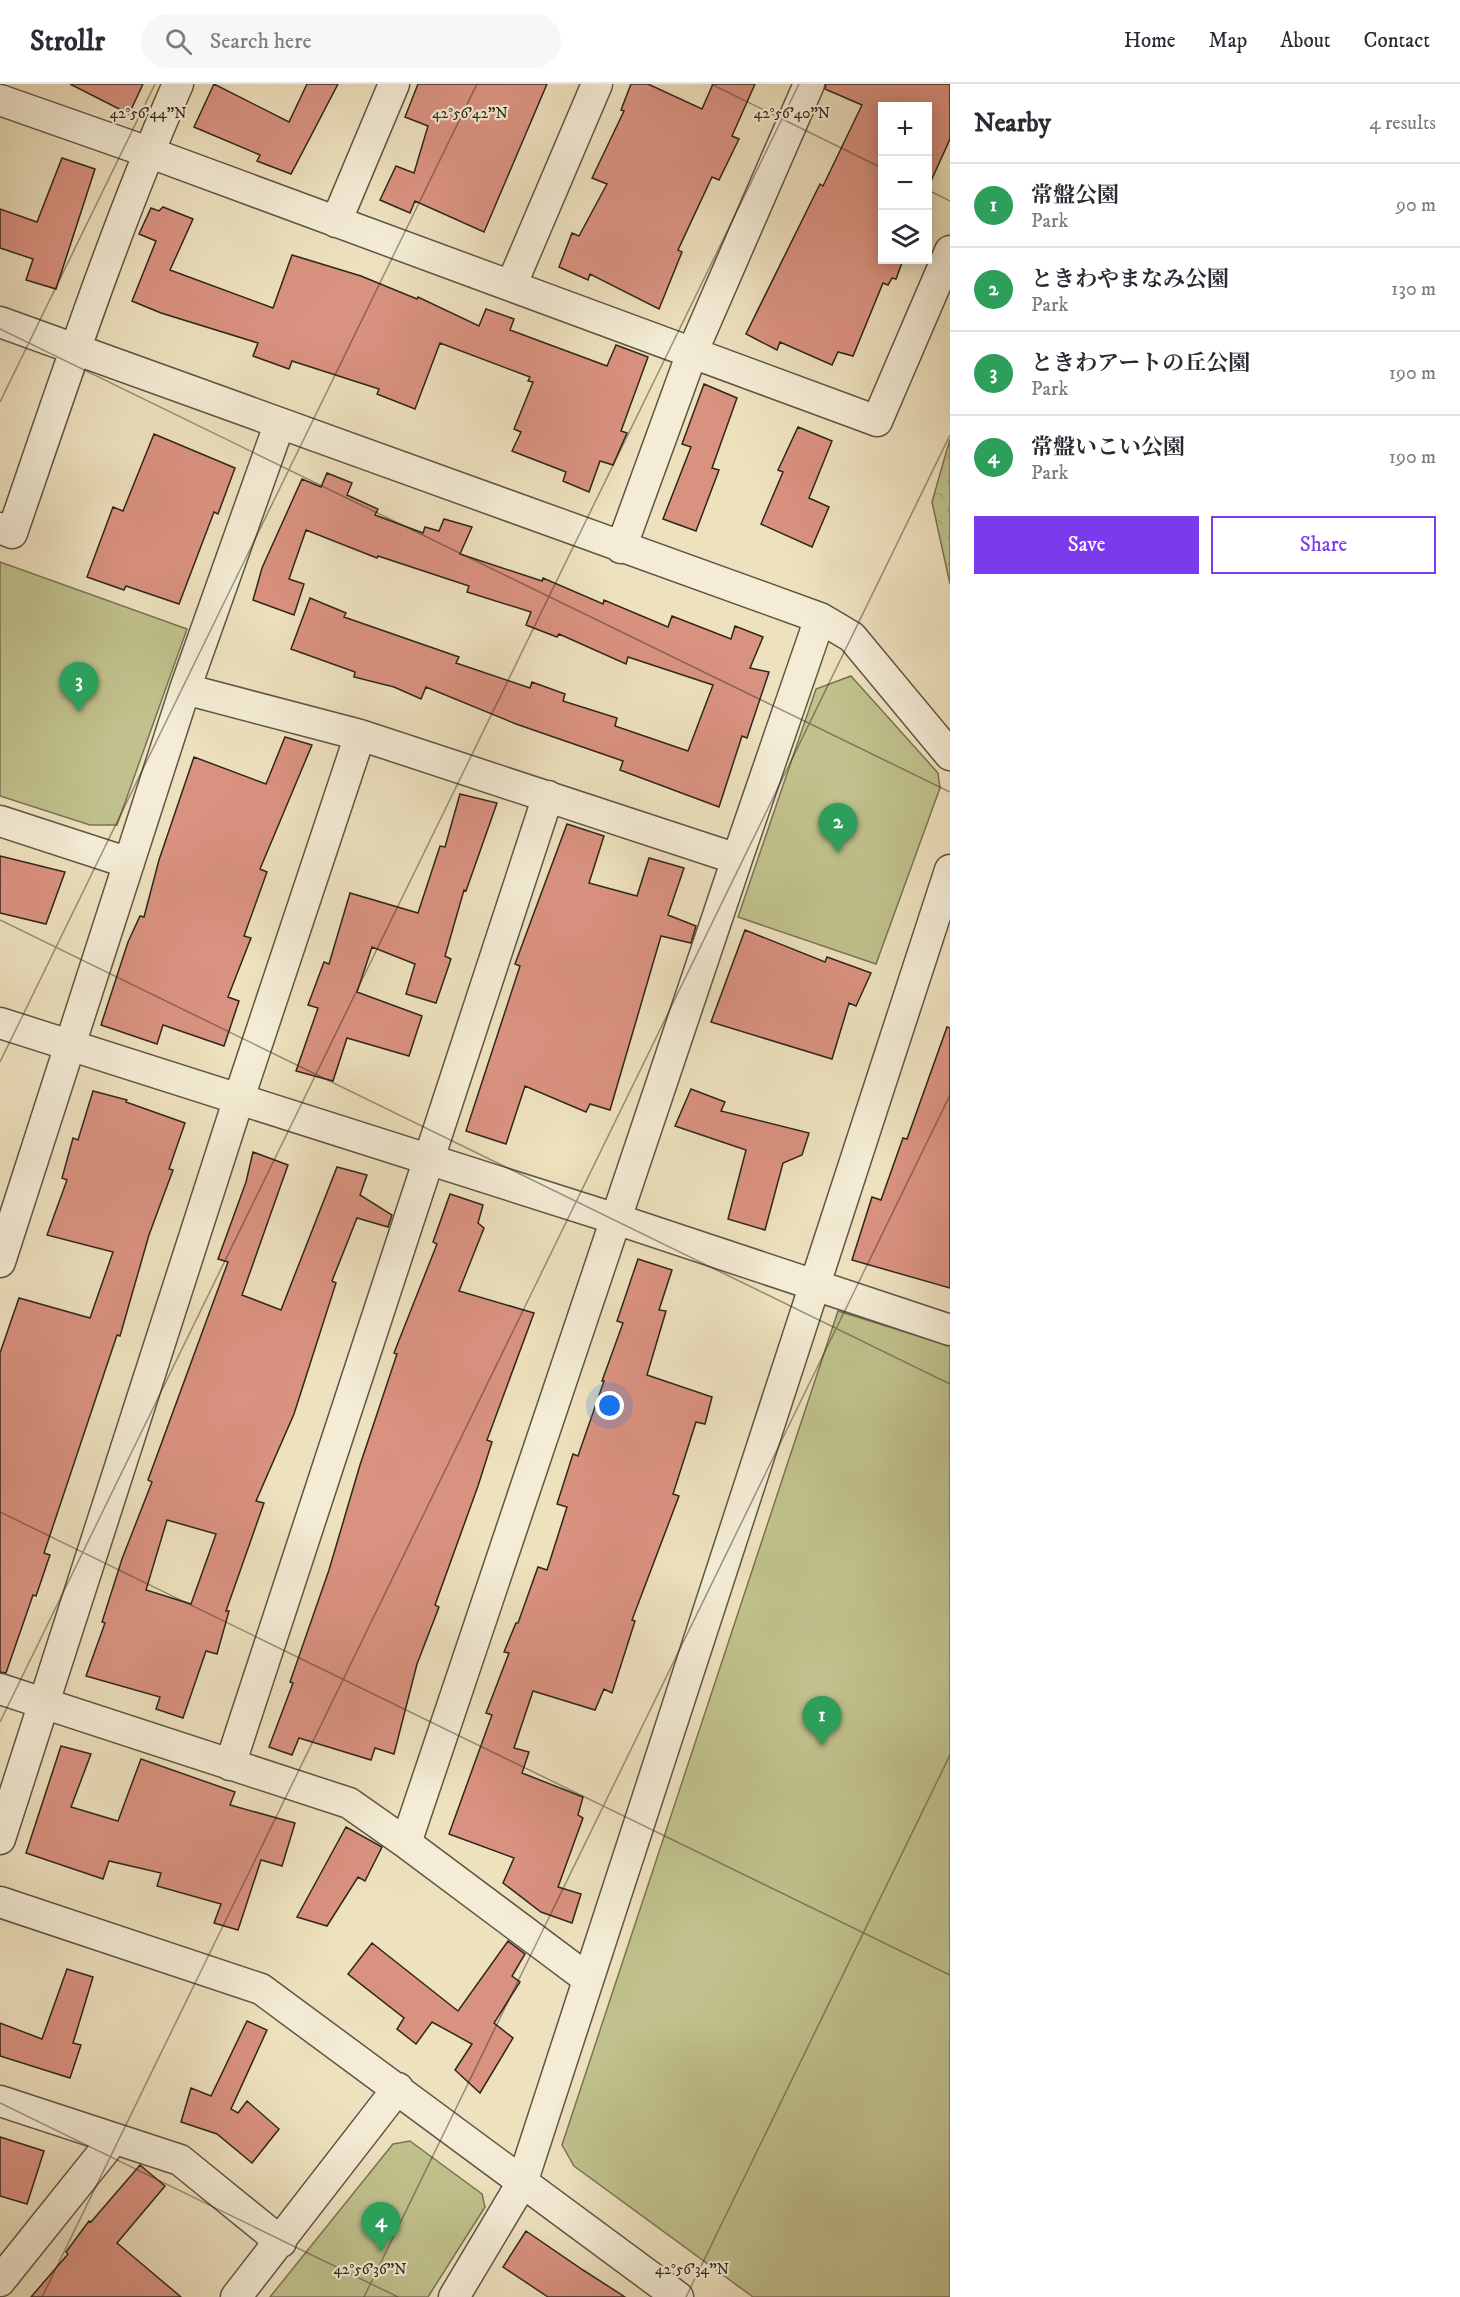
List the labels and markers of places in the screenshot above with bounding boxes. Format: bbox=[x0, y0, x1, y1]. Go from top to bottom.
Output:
pin: 3 bbox=[60, 662, 98, 712]
pin: 2 bbox=[818, 804, 858, 853]
pin: 1 bbox=[802, 1696, 842, 1746]
pin: 4 bbox=[362, 2202, 400, 2252]

